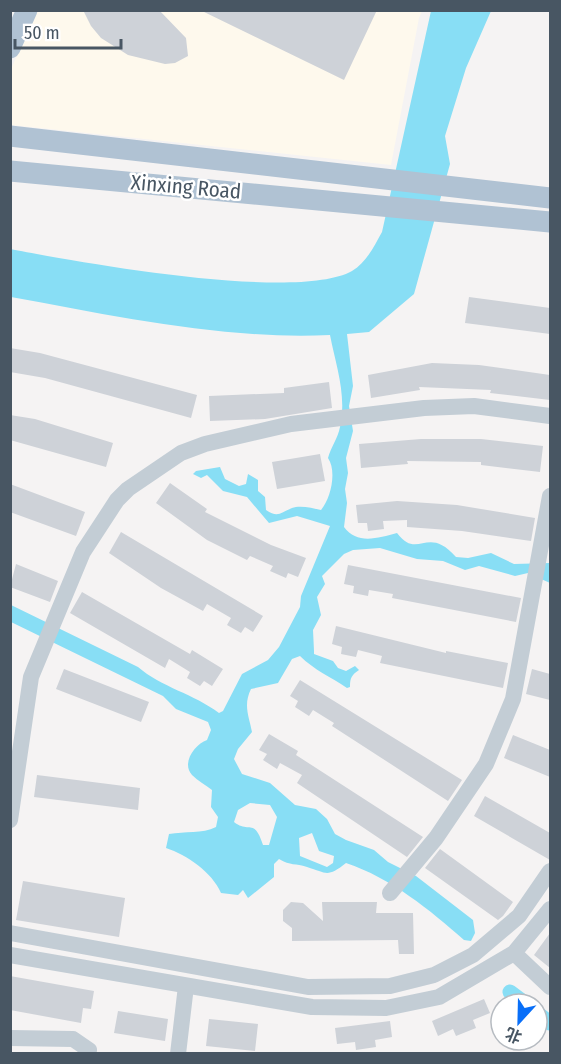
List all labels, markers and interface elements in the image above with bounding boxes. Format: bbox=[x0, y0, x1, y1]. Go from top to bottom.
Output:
scale bar bbox=[15, 12, 122, 50]
text: 50 m bbox=[24, 22, 60, 44]
street label: Xinxing Road bbox=[130, 169, 242, 205]
north arrow bbox=[489, 992, 549, 1052]
text: 北 bbox=[503, 1024, 525, 1047]

